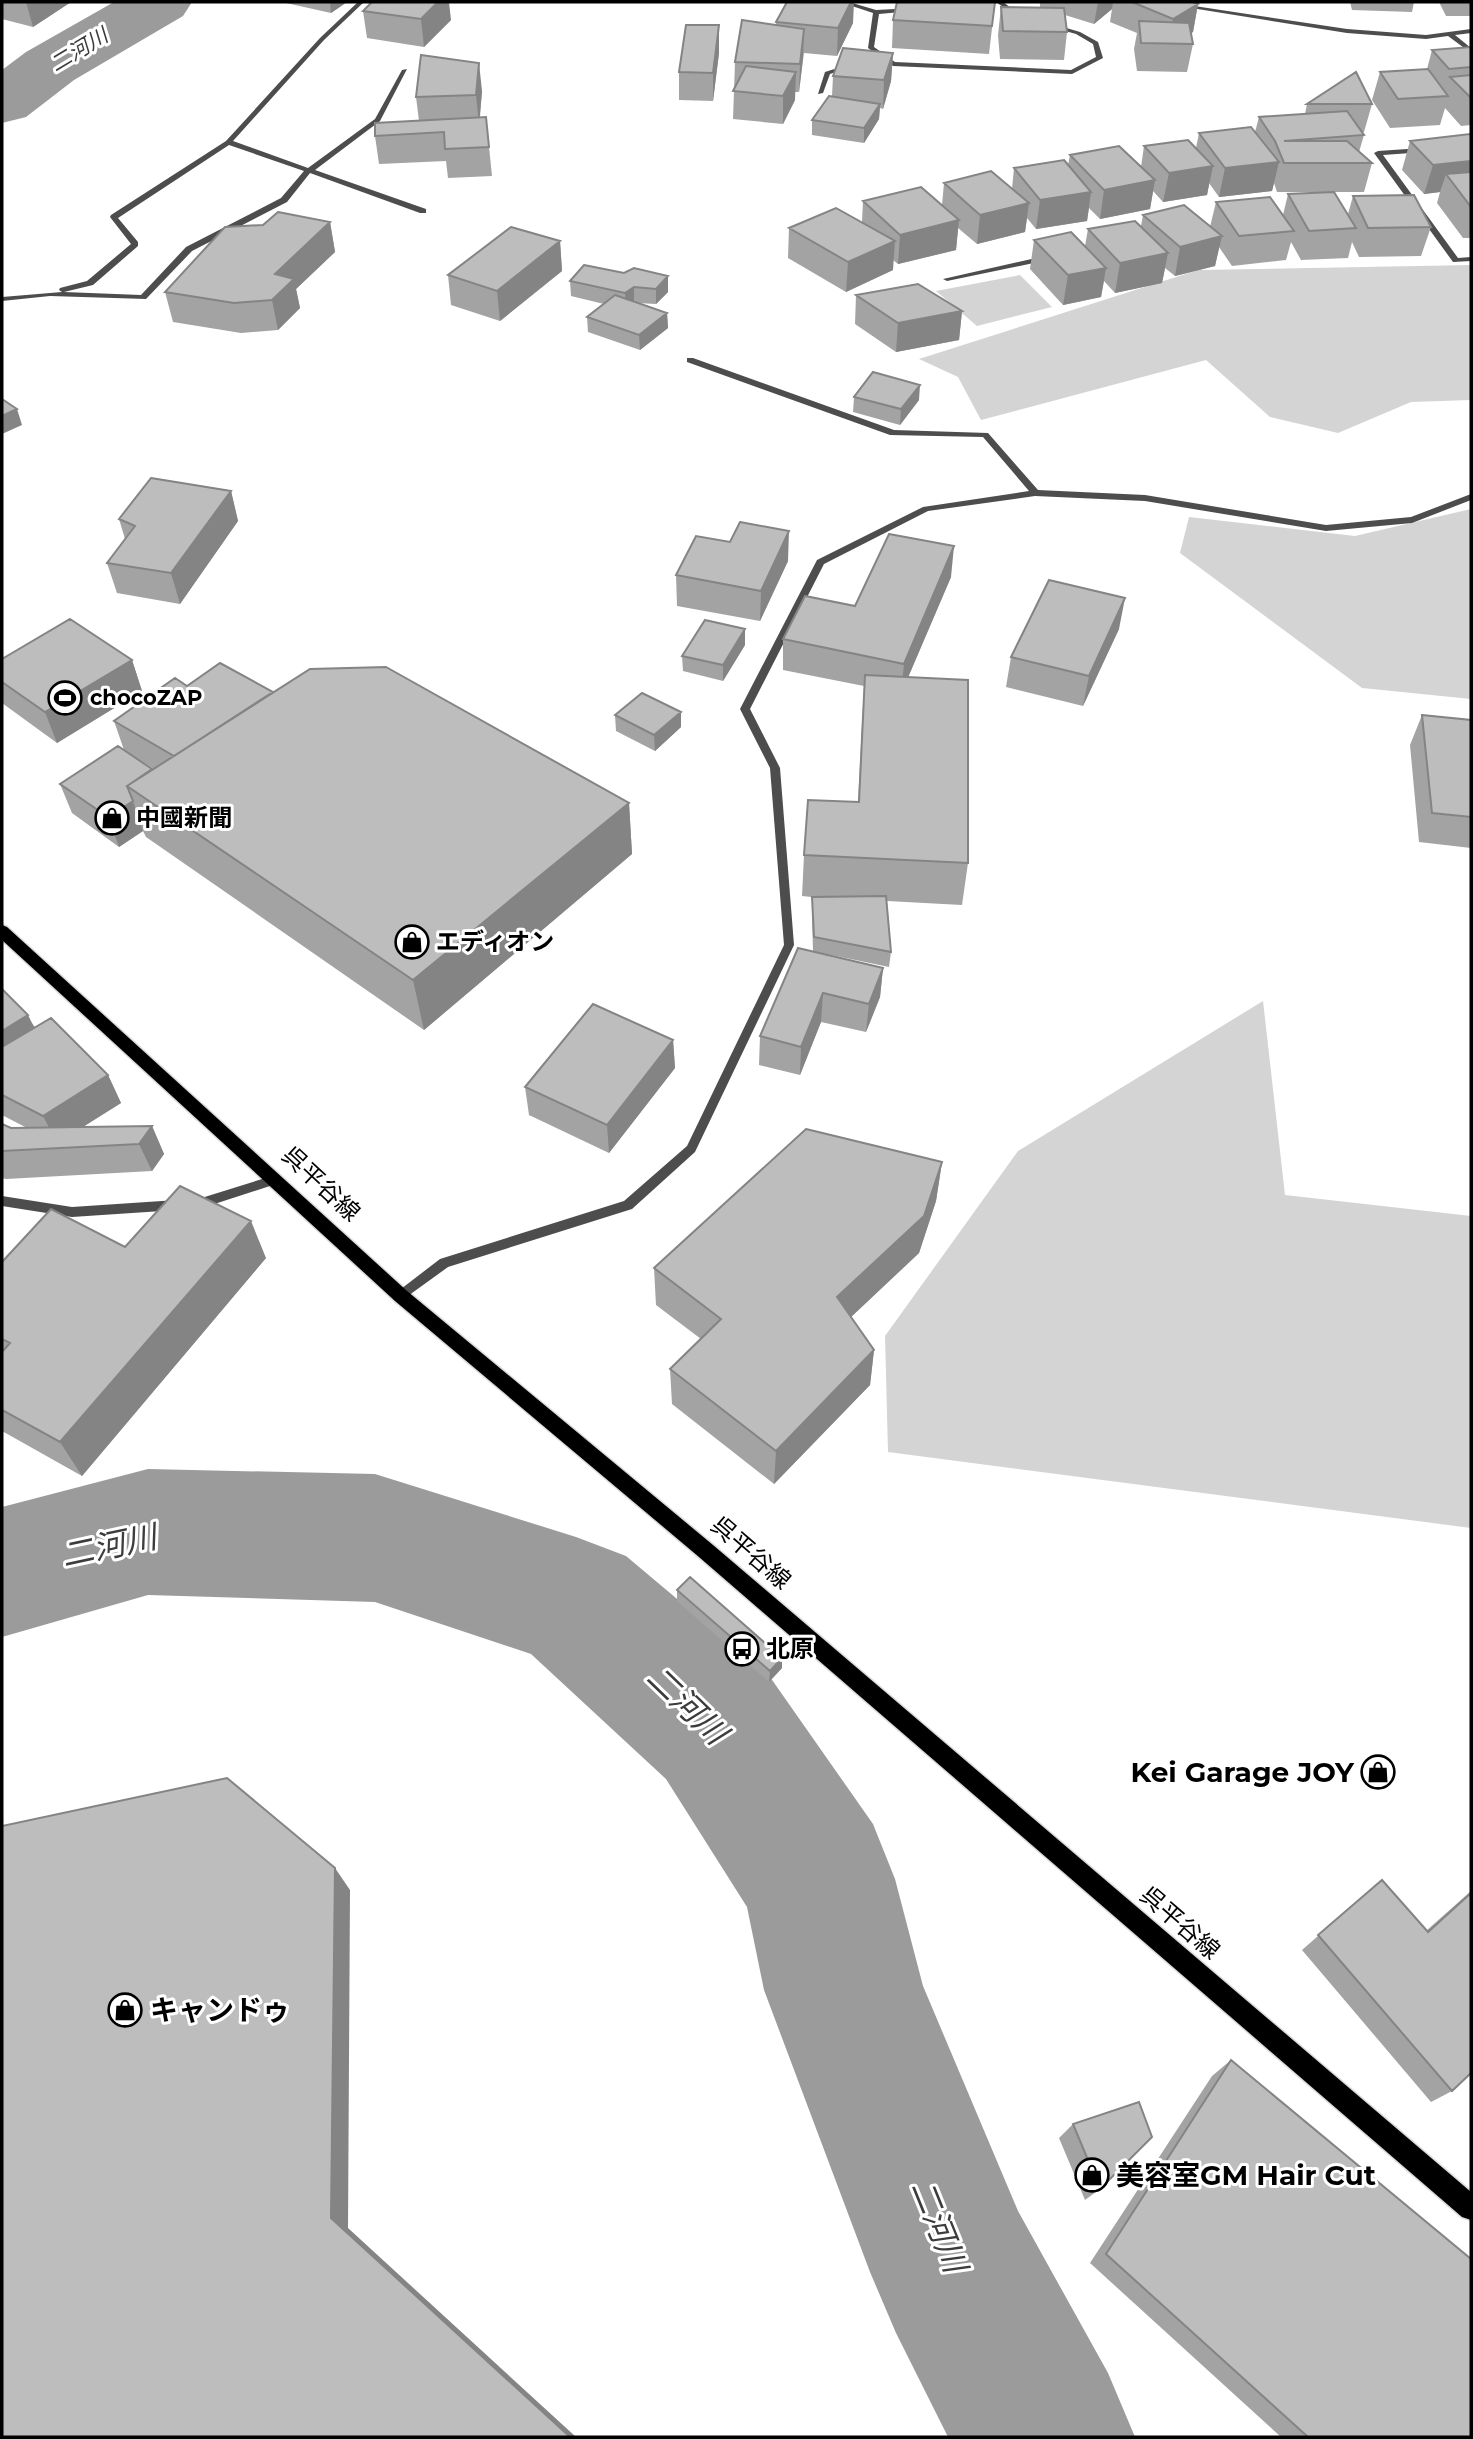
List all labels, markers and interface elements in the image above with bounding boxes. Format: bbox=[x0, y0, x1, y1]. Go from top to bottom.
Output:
water label: 二河川 bbox=[45, 22, 114, 77]
sports icon: chocoZAP bbox=[46, 679, 84, 717]
place label: chocoZAP bbox=[90, 685, 202, 710]
shop icon: 中國新聞 bbox=[93, 799, 131, 837]
place label: 中國新聞 bbox=[136, 803, 232, 832]
shop icon: エディオン bbox=[393, 923, 431, 961]
place label: エディオン bbox=[436, 927, 554, 956]
street label: 呉平谷線 bbox=[276, 1140, 366, 1227]
street label: 呉平谷線 bbox=[706, 1510, 797, 1595]
water label: 二河川 bbox=[58, 1516, 163, 1575]
bus stop icon: 北原 bbox=[723, 1630, 761, 1668]
place label: 北原 bbox=[766, 1634, 814, 1663]
water label: 二河川 bbox=[639, 1657, 738, 1754]
shop icon: Kei Garage JOY bbox=[1359, 1753, 1397, 1791]
place label: Kei Garage JOY bbox=[1131, 1755, 1355, 1789]
street label: 呉平谷線 bbox=[1135, 1880, 1226, 1965]
shop icon: キャンドゥ bbox=[106, 1991, 144, 2029]
place label: キャンドゥ bbox=[150, 1993, 290, 2027]
shop icon: 美容室GM Hair Cut bbox=[1073, 2156, 1111, 2194]
place label: 美容室GM Hair Cut bbox=[1116, 2158, 1376, 2192]
water label: 二河川 bbox=[903, 2174, 977, 2280]

